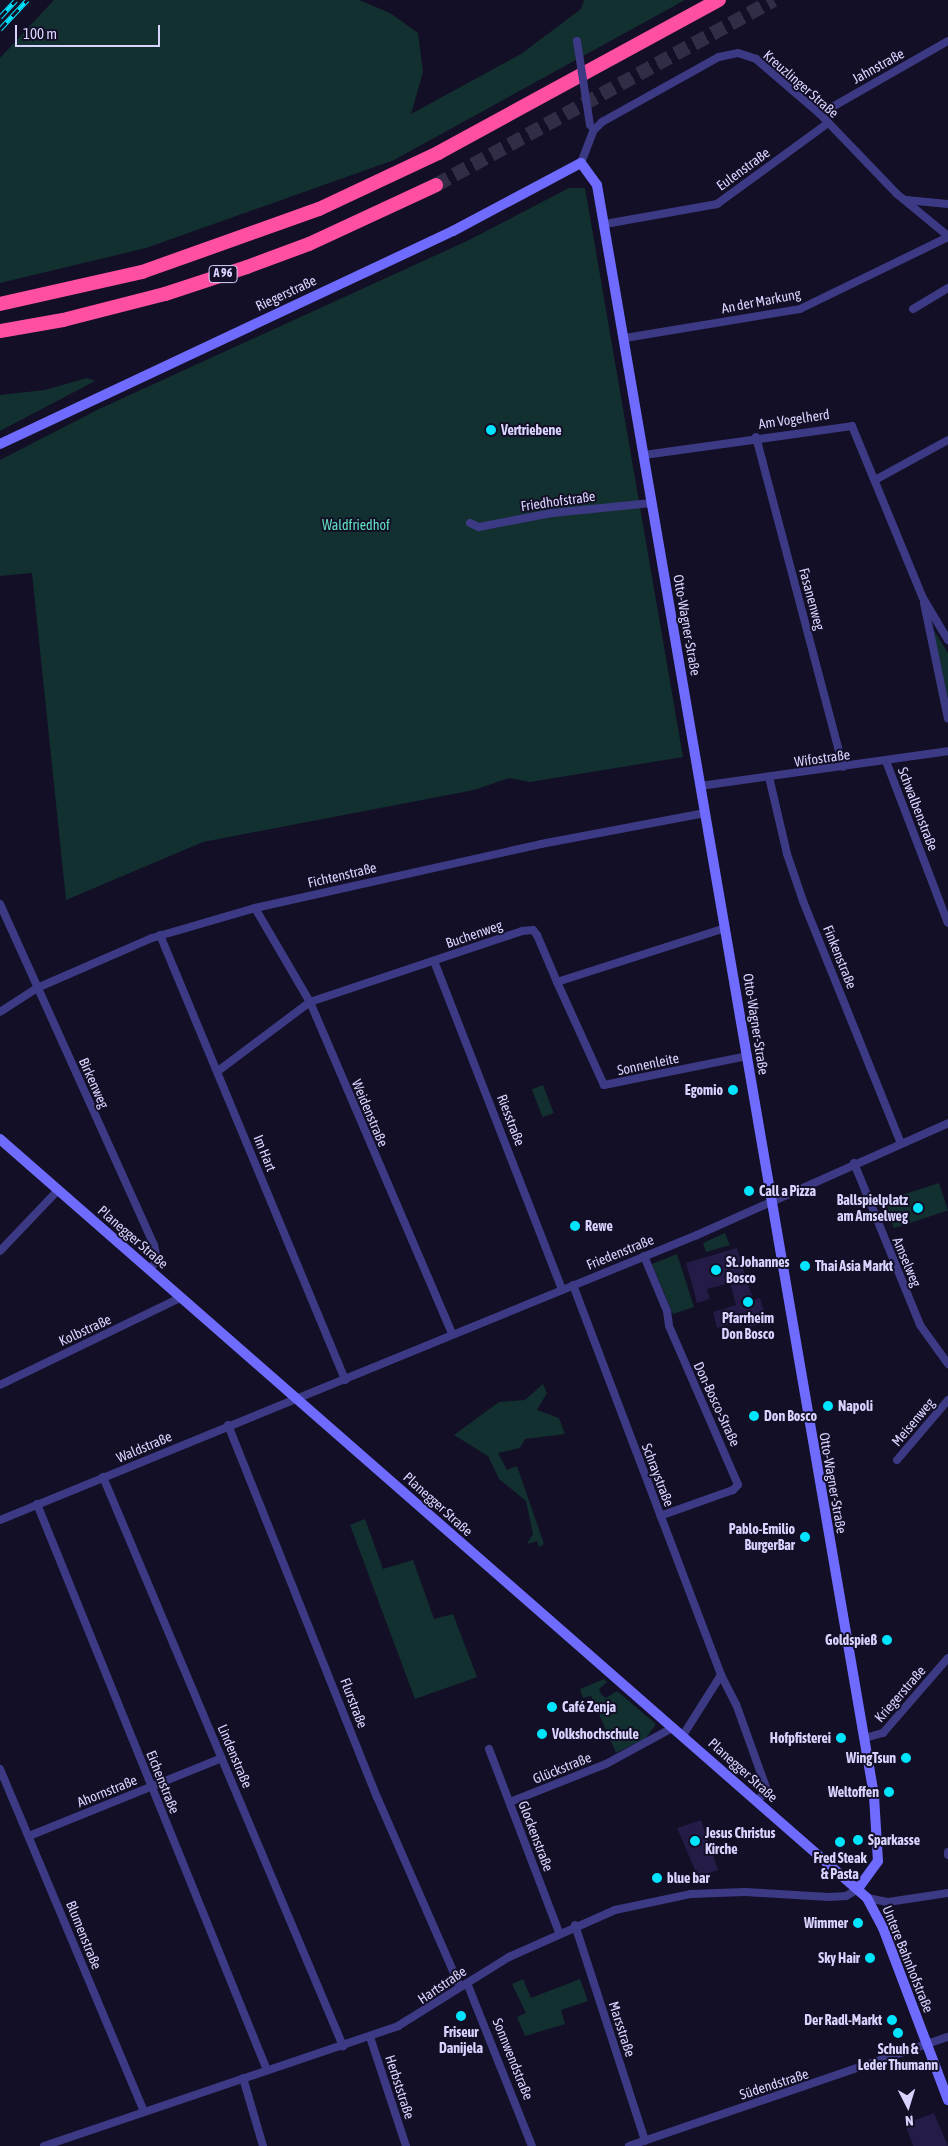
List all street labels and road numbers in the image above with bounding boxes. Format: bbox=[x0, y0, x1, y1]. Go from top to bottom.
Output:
street label: Jahnstraße bbox=[849, 45, 907, 87]
street label: Kreuzlinger Straße bbox=[760, 47, 842, 121]
street label: Eulenstraße bbox=[713, 144, 773, 194]
road number: A 96 bbox=[208, 264, 238, 284]
street label: Riegerstraße bbox=[253, 272, 319, 314]
street label: An der Markung bbox=[720, 285, 802, 317]
street label: Am Vogelherd bbox=[757, 406, 831, 432]
street label: Friedhofstraße bbox=[520, 487, 596, 515]
street label: Fasanenweg bbox=[796, 566, 828, 632]
street label: Otto-Wagner-Straße bbox=[670, 573, 704, 677]
street label: Wifostraße bbox=[793, 746, 851, 770]
street label: Schwalbenstraße bbox=[894, 765, 942, 853]
street label: Fichtenstraße bbox=[306, 859, 378, 891]
street label: Buchenweg bbox=[443, 916, 505, 952]
street label: Finkenstraße bbox=[820, 923, 860, 991]
street label: Otto-Wagner-Straße bbox=[740, 972, 772, 1076]
street label: Sonnenleite bbox=[616, 1049, 680, 1079]
street label: Birkenweg bbox=[75, 1055, 113, 1111]
street label: Weidenstraße bbox=[348, 1077, 392, 1149]
street label: Riesstraße bbox=[494, 1092, 528, 1148]
street label: Im Hart bbox=[250, 1132, 280, 1174]
street label: Planegger Straße bbox=[95, 1202, 171, 1272]
street label: Friedenstraße bbox=[584, 1231, 656, 1273]
street label: Amselweg bbox=[889, 1235, 925, 1289]
street label: Kolbstraße bbox=[56, 1311, 114, 1349]
street label: Don-Bosco-Straße bbox=[690, 1359, 744, 1449]
street label: Meisenweg bbox=[888, 1395, 938, 1449]
street label: Waldstraße bbox=[114, 1428, 174, 1466]
street label: Otto-Wagner-Straße bbox=[816, 1431, 850, 1535]
street label: Schraystraße bbox=[638, 1441, 678, 1509]
street label: Planegger Straße bbox=[400, 1469, 476, 1539]
street label: Kriegerstraße bbox=[871, 1662, 929, 1726]
street label: Flurstraße bbox=[337, 1675, 371, 1731]
street label: Lindenstraße bbox=[214, 1722, 256, 1790]
street label: Planegger Straße bbox=[705, 1735, 781, 1805]
street label: Eichenstraße bbox=[143, 1748, 183, 1816]
street label: Glückstraße bbox=[530, 1749, 594, 1787]
street label: Ahornstraße bbox=[74, 1771, 140, 1811]
street label: Glockenstraße bbox=[515, 1798, 557, 1874]
street label: Blumenstraße bbox=[63, 1898, 105, 1972]
street label: Untere Bahnhofstraße bbox=[879, 1903, 937, 2015]
street label: Hartstraße bbox=[415, 1963, 469, 2007]
street label: Marsstraße bbox=[605, 1999, 639, 2059]
street label: Sonnwendstraße bbox=[489, 2016, 537, 2102]
street label: Herbststraße bbox=[382, 2053, 418, 2121]
street label: Südendstraße bbox=[737, 2065, 811, 2103]

